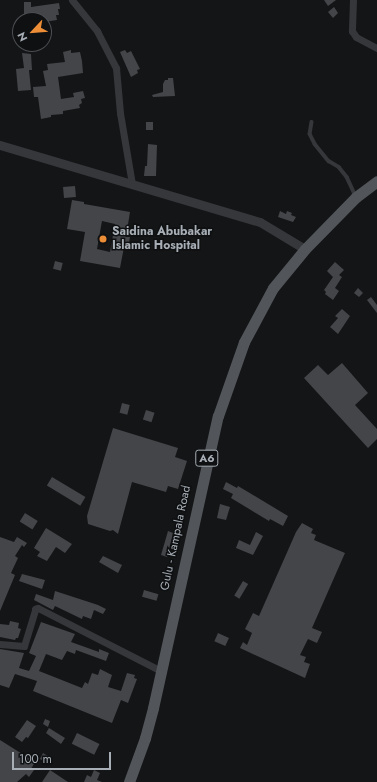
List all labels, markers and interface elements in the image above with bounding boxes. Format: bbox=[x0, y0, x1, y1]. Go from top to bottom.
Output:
north arrow bbox=[12, 12, 52, 52]
text: N bbox=[13, 29, 31, 44]
place label: Saidina Abubakar Islamic Hospital bbox=[112, 225, 212, 253]
marker: Saidina Abubakar Islamic Hospital bbox=[97, 233, 109, 245]
road number: A6 bbox=[195, 449, 219, 467]
street label: Gulu - Kampala Road bbox=[158, 484, 194, 592]
scale bar bbox=[14, 744, 113, 770]
text: 100 m bbox=[19, 750, 52, 768]

